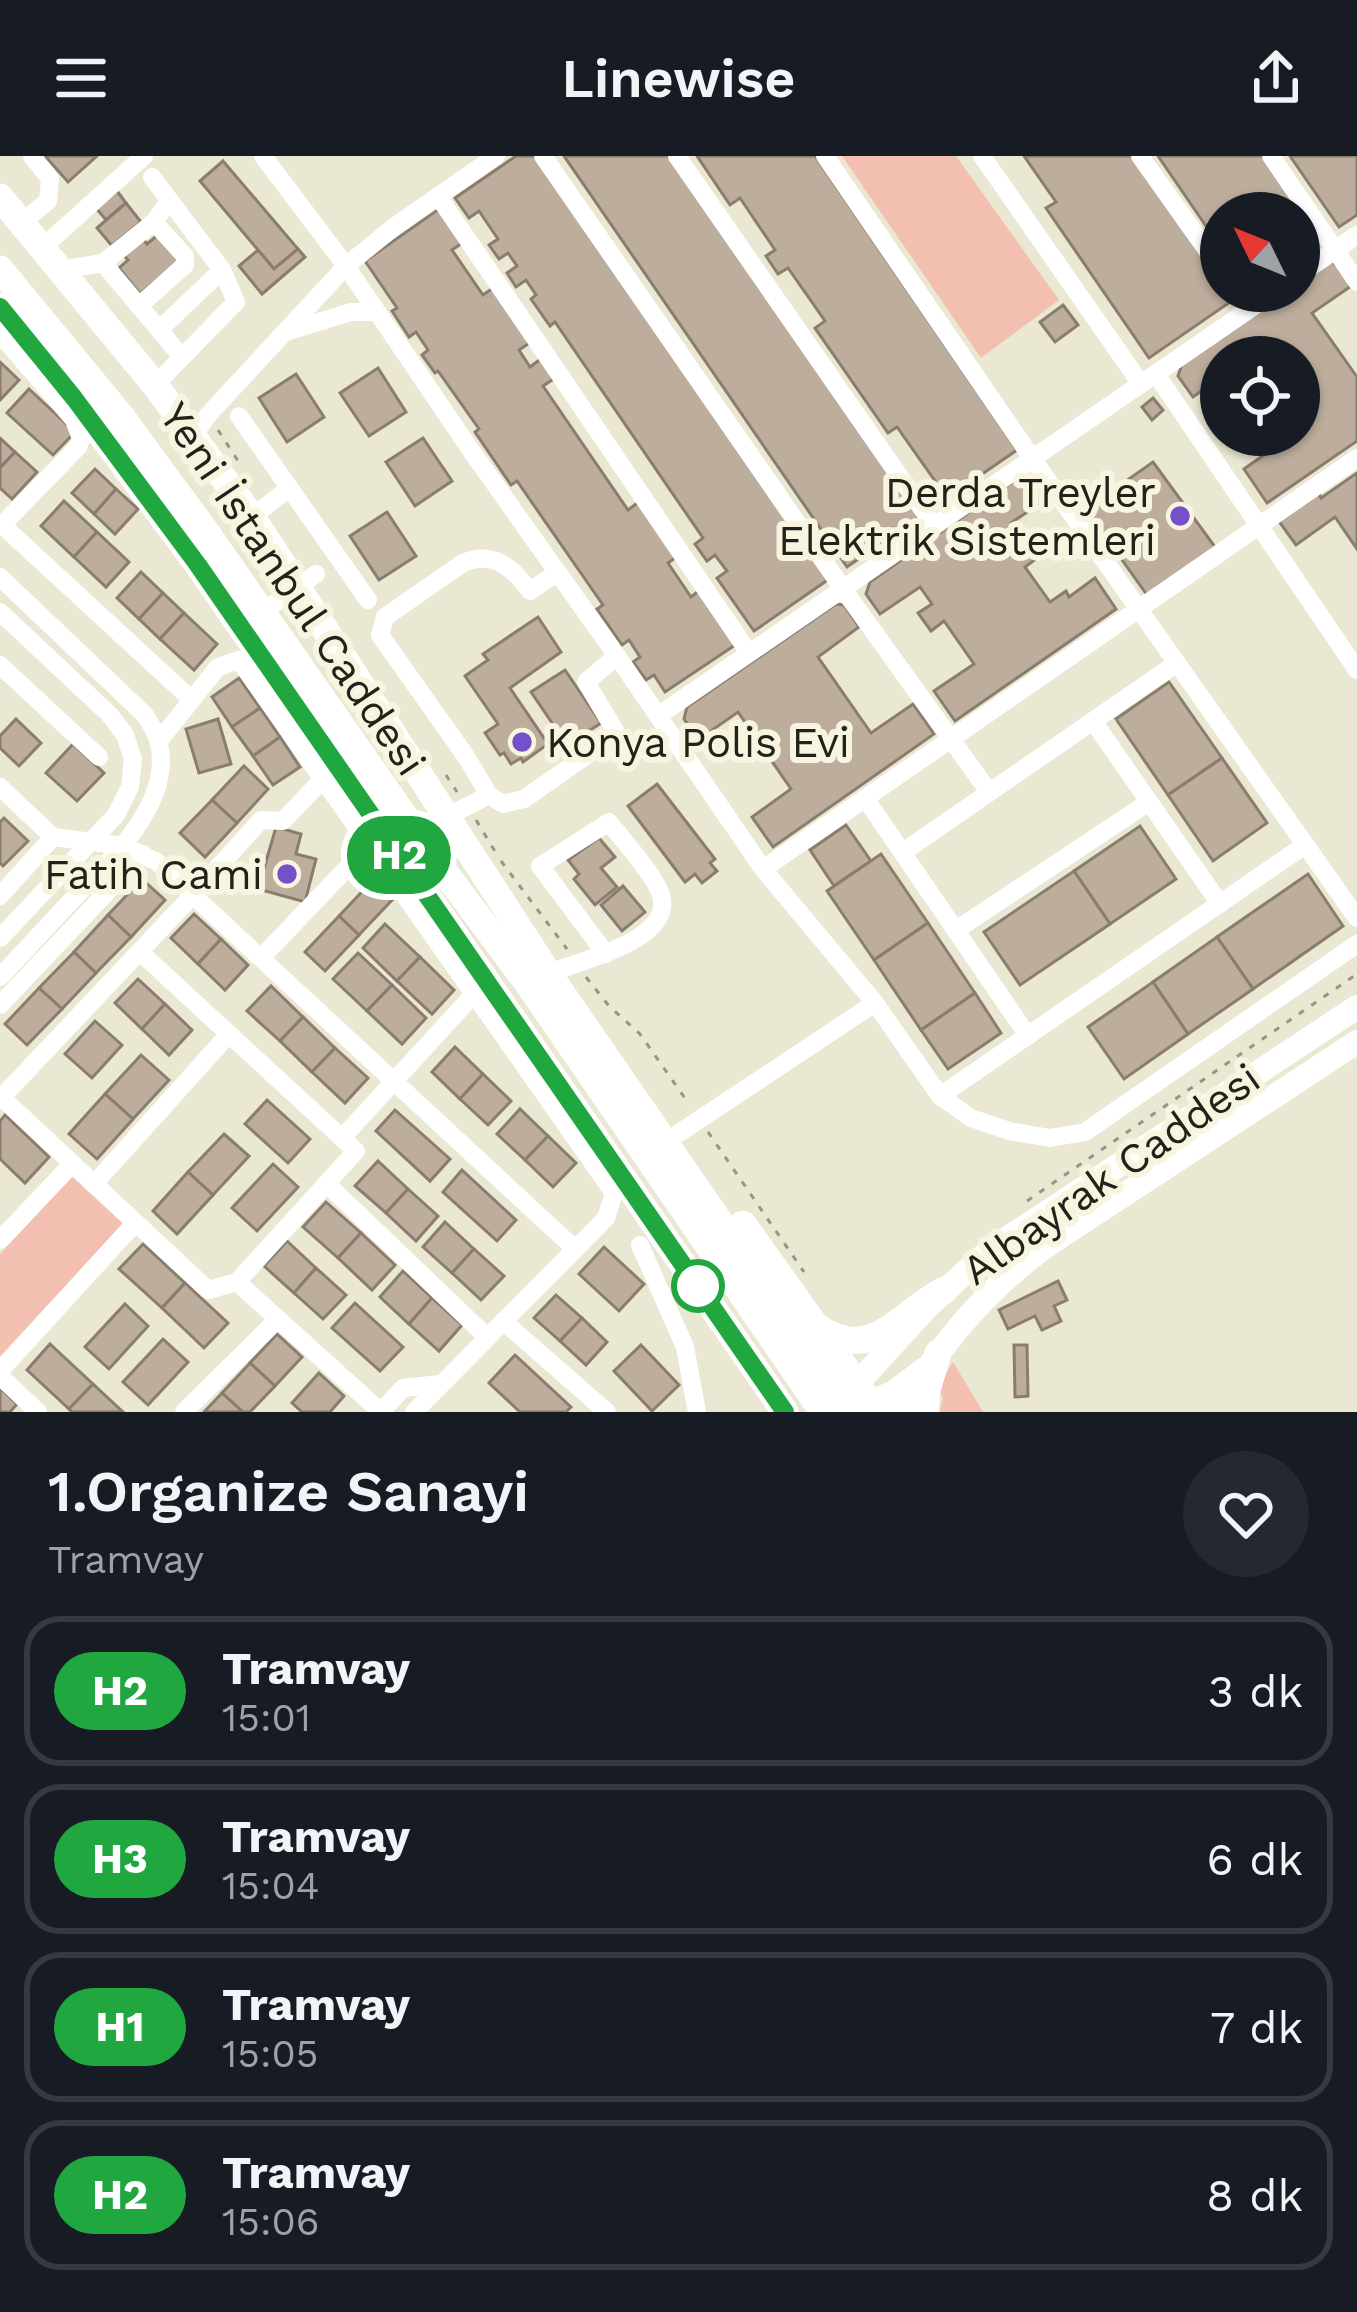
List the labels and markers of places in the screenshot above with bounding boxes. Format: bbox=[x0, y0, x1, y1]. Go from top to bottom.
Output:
place label: Derda Treyler Elektrik Sistemleri bbox=[778, 468, 1156, 565]
marker: Derda Treyler Elektrik Sistemleri bbox=[1167, 503, 1193, 529]
place label: Konya Polis Evi bbox=[546, 718, 850, 767]
marker: Konya Polis Evi bbox=[509, 729, 535, 755]
place label: Fatih Cami bbox=[44, 850, 263, 899]
marker: Fatih Cami bbox=[274, 861, 300, 887]
unlabelled marker bbox=[673, 1261, 723, 1311]

